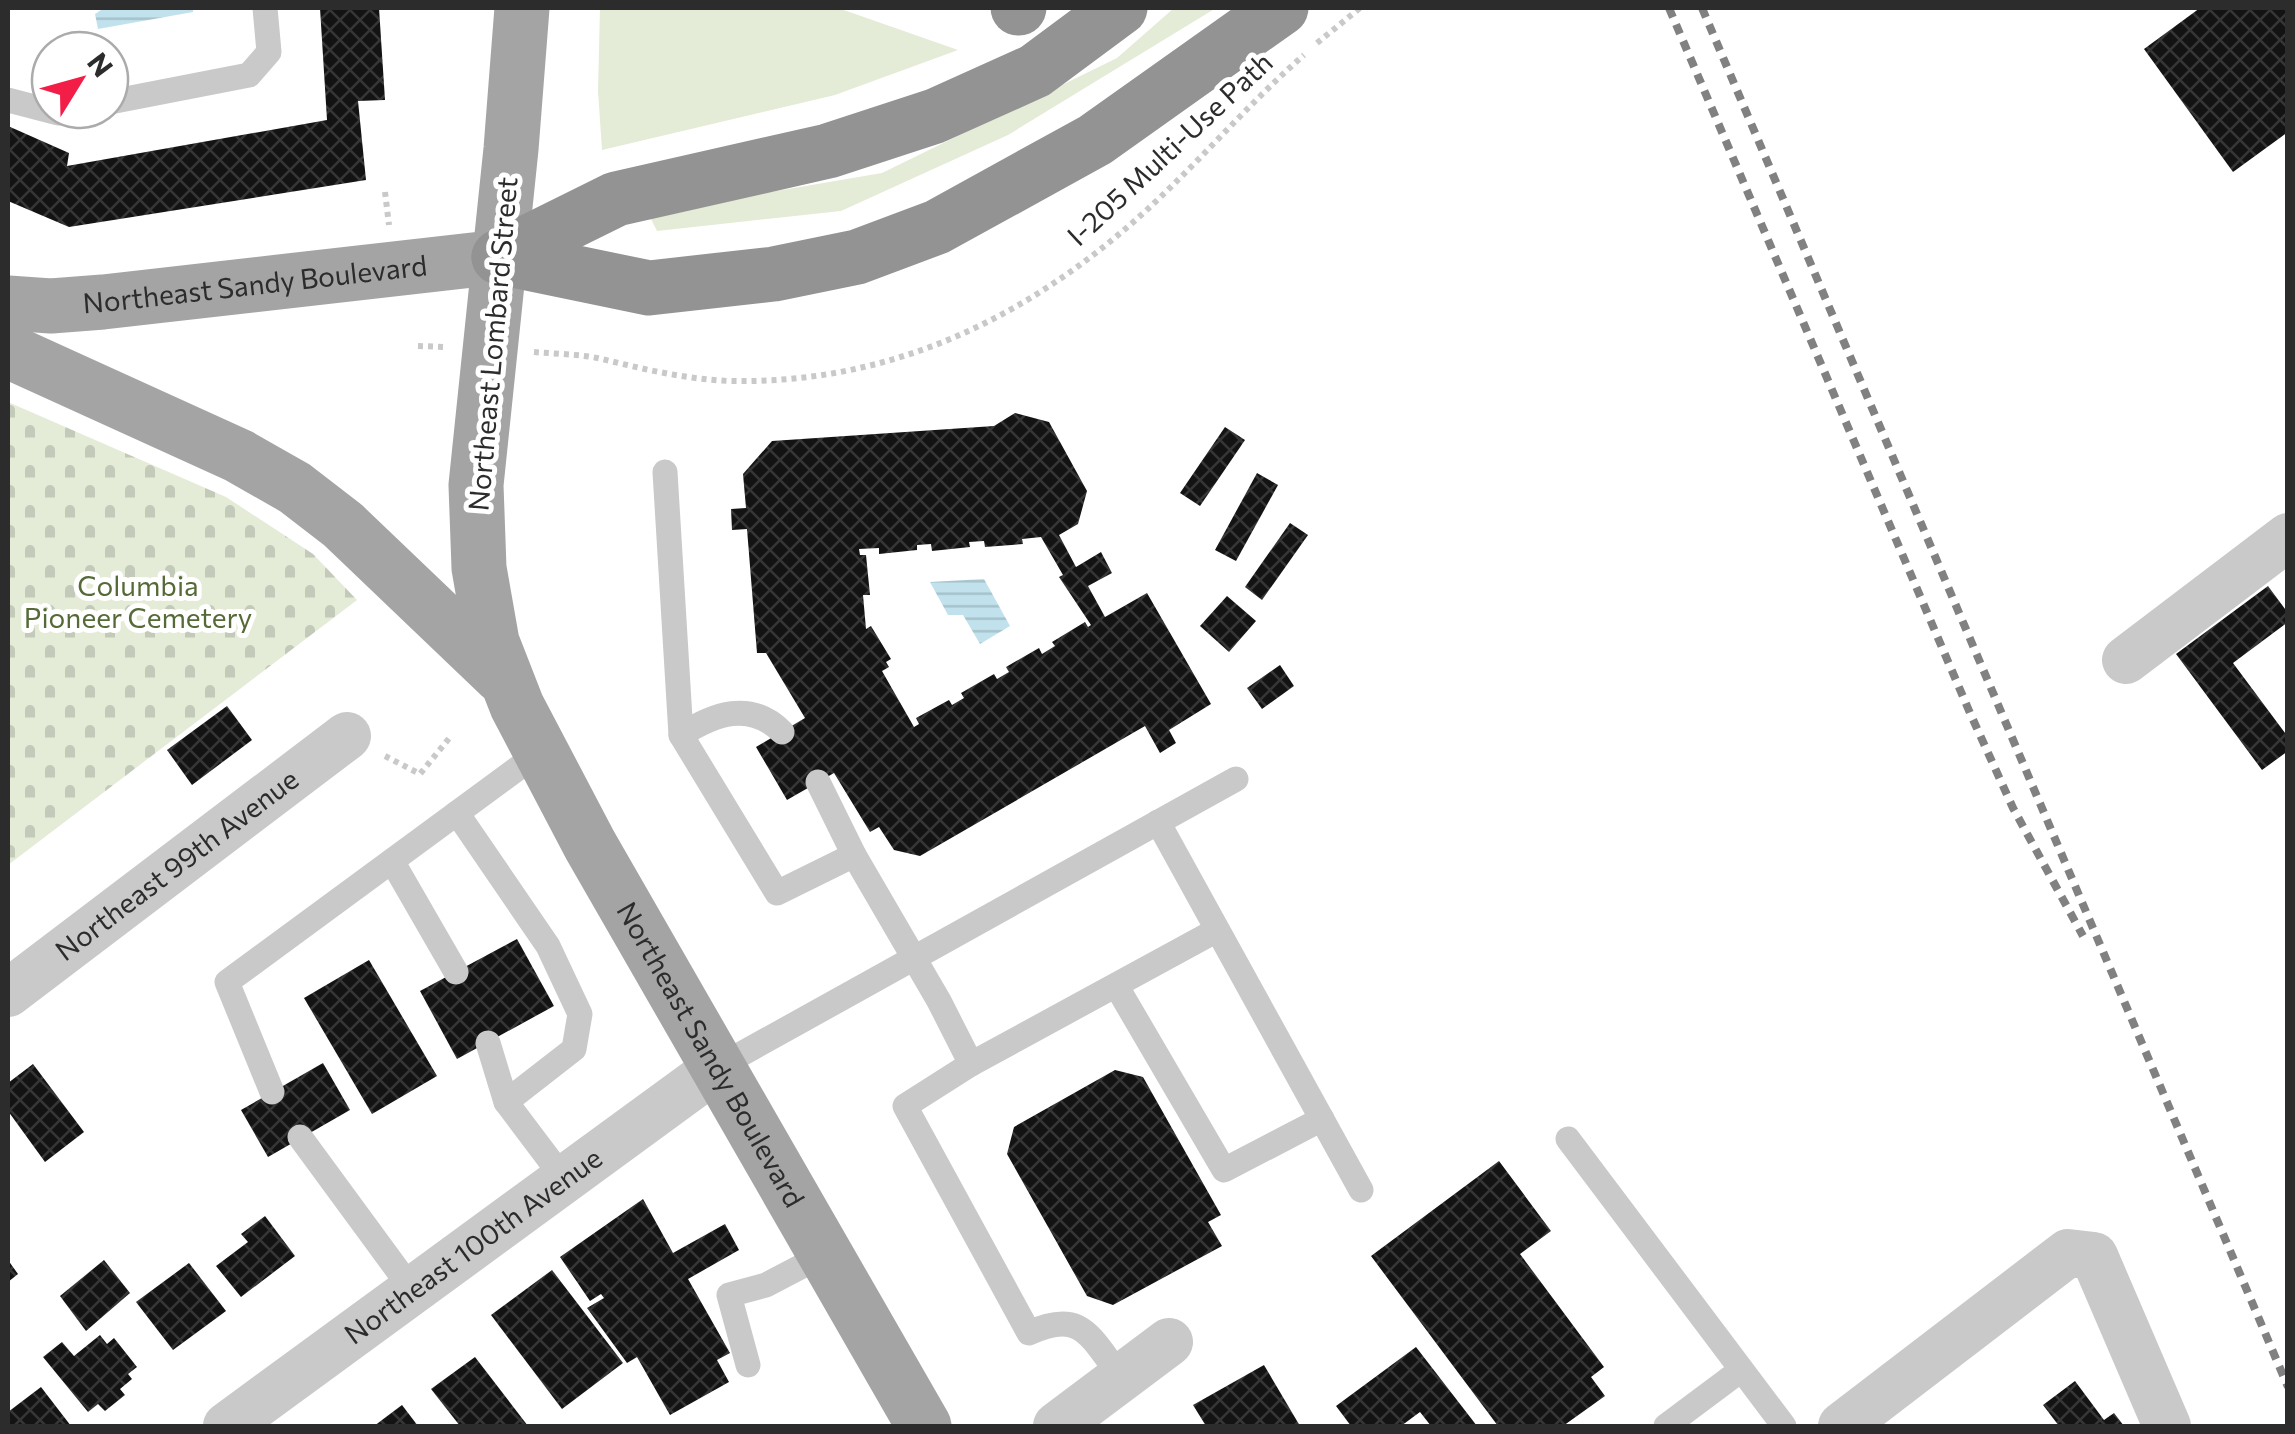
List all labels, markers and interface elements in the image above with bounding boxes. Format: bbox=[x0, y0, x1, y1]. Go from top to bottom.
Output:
north arrow bbox=[30, 30, 130, 130]
street label: I-205 Multi-Use Path bbox=[1060, 44, 1279, 252]
text: N bbox=[81, 46, 121, 83]
street label: Northeast Lombard Street bbox=[460, 175, 524, 512]
street label: Northeast Sandy Boulevard bbox=[81, 247, 429, 320]
park label: Columbia Pioneer Cemetery bbox=[24, 568, 252, 634]
street label: Northeast 99th Avenue bbox=[48, 761, 304, 967]
street label: Northeast Sandy Boulevard bbox=[610, 896, 812, 1213]
street label: Northeast 100th Avenue bbox=[337, 1140, 608, 1350]

